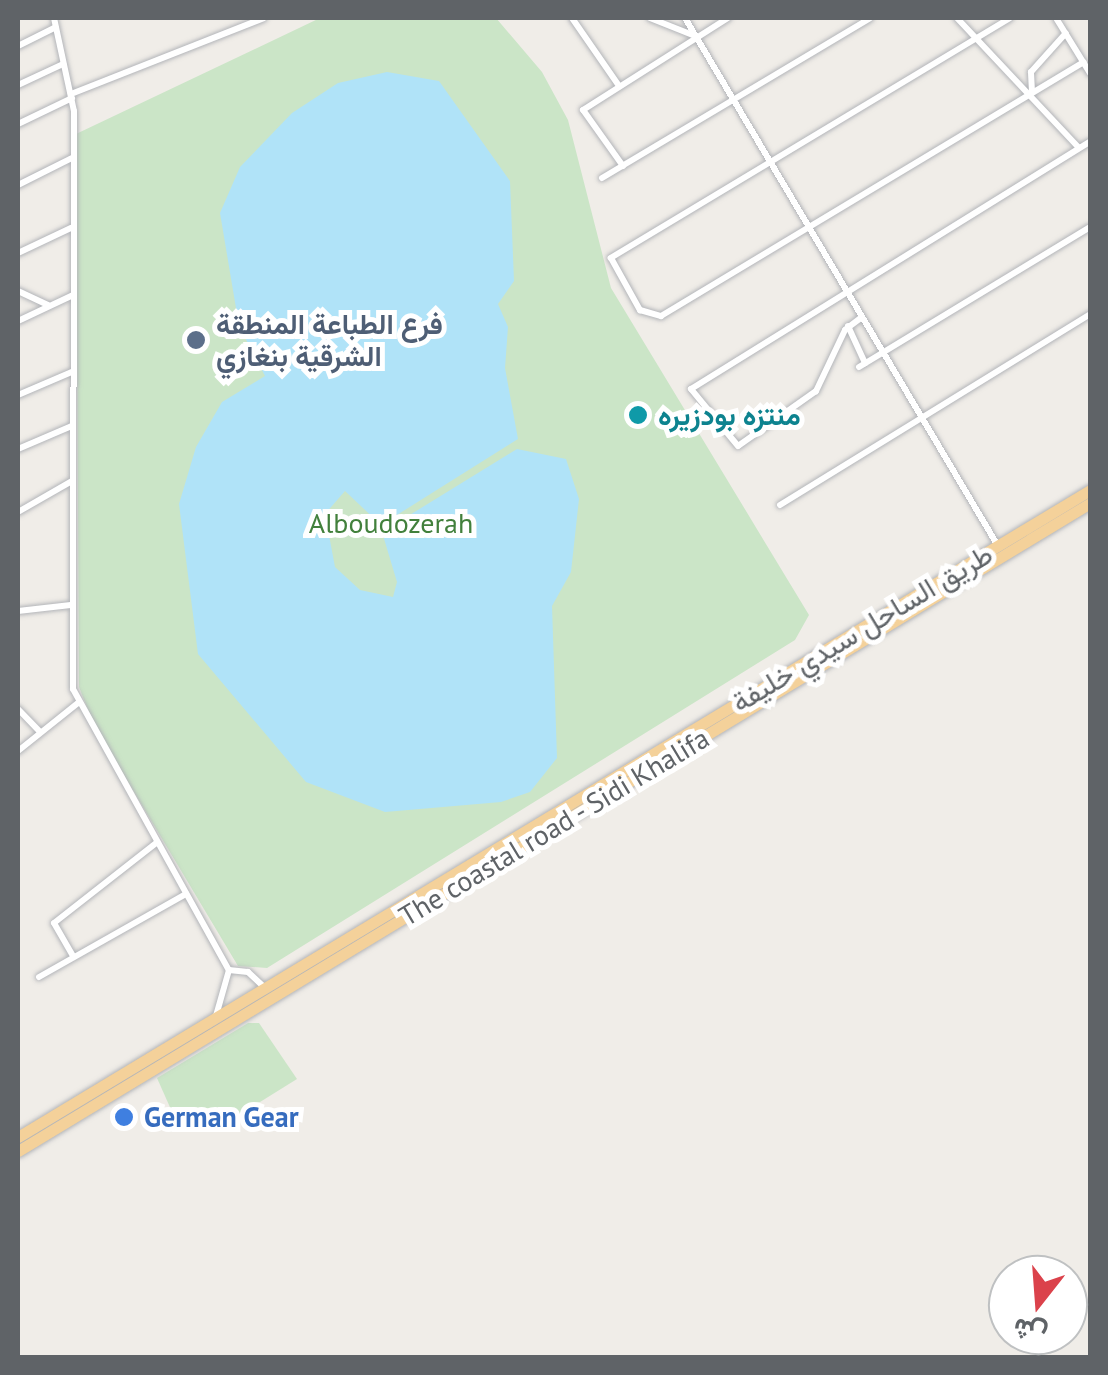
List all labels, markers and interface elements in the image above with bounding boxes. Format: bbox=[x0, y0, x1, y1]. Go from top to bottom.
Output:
place label: فرع الطباعة المنطقة الشرقية بنغازي bbox=[216, 307, 443, 373]
marker: فرع الطباعة المنطقة الشرقية بنغازي bbox=[185, 329, 207, 351]
place label: منتزه بودزيره bbox=[658, 398, 801, 432]
marker: منتزه بودزيره bbox=[627, 404, 649, 426]
park label: Alboudozerah bbox=[309, 506, 473, 540]
street label: طريق الساحل سيدي خليفة bbox=[726, 537, 998, 719]
street label: The coastal road - Sidi Khalifa bbox=[391, 720, 717, 934]
place label: German Gear bbox=[144, 1100, 299, 1134]
marker: German Gear bbox=[113, 1106, 135, 1128]
north arrow bbox=[988, 1255, 1088, 1355]
text: ش bbox=[1008, 1310, 1051, 1355]

